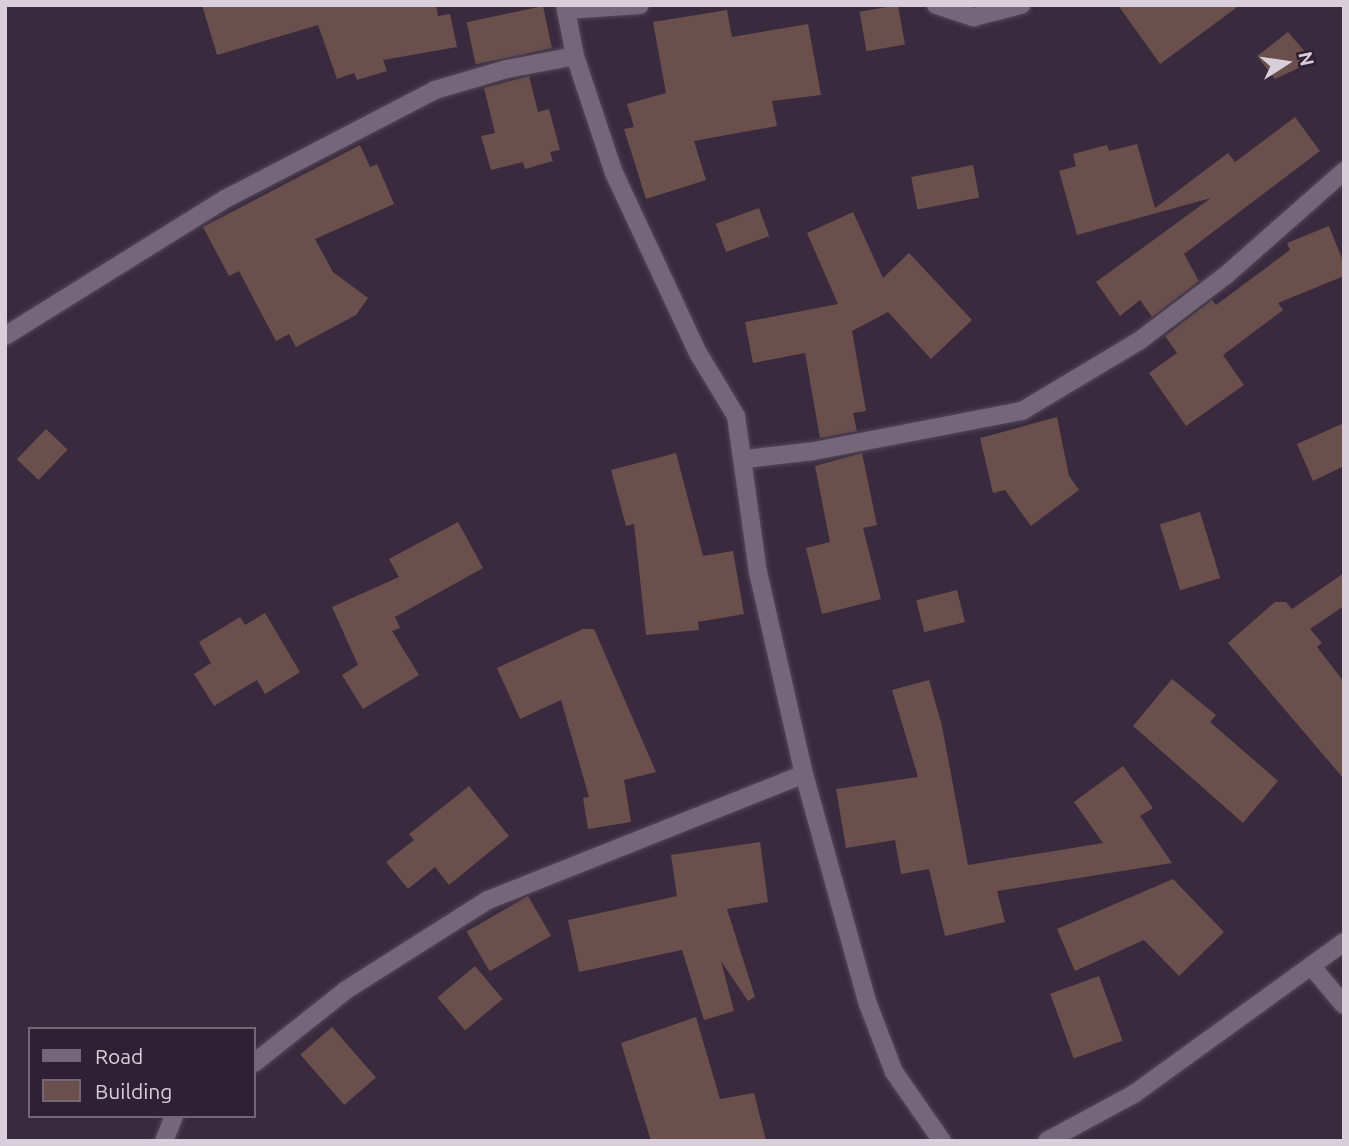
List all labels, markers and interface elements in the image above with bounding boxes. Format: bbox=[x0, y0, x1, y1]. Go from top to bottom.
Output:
north arrow bbox=[1251, 28, 1321, 98]
text: N bbox=[1294, 49, 1319, 68]
legend bbox=[28, 1027, 256, 1118]
text: Road bbox=[95, 1044, 143, 1068]
text: Building bbox=[95, 1079, 172, 1103]

